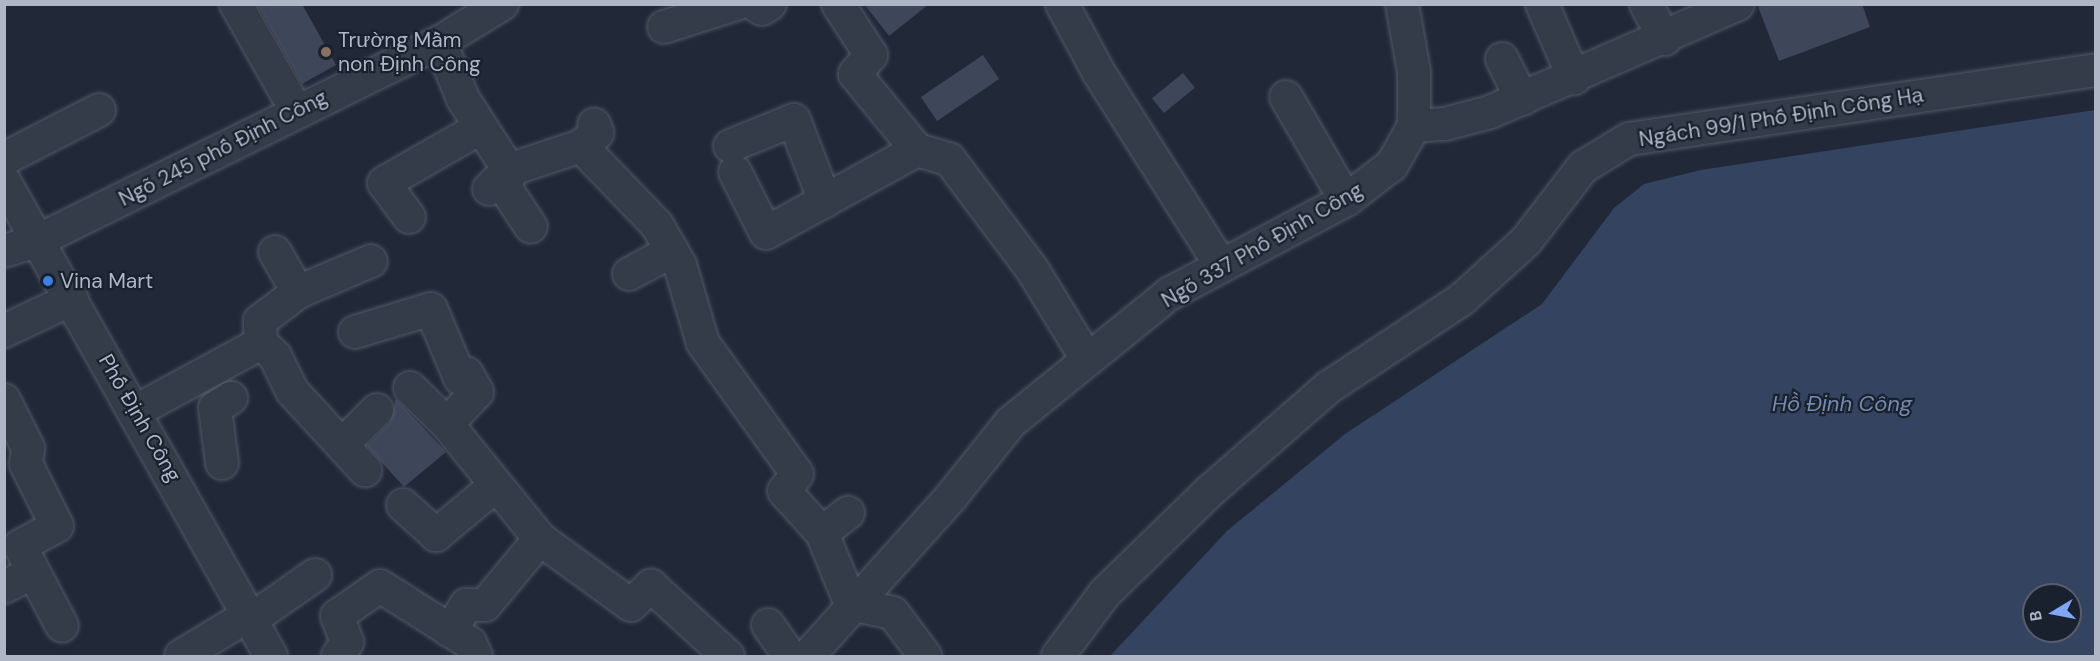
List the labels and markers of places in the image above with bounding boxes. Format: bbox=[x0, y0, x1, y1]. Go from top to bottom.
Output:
place label: Trường Mầm non Định Công bbox=[338, 27, 481, 77]
marker: Trường Mầm non Định Công bbox=[319, 45, 333, 59]
place label: Vina Mart bbox=[60, 268, 153, 294]
marker: Vina Mart bbox=[41, 274, 55, 288]

